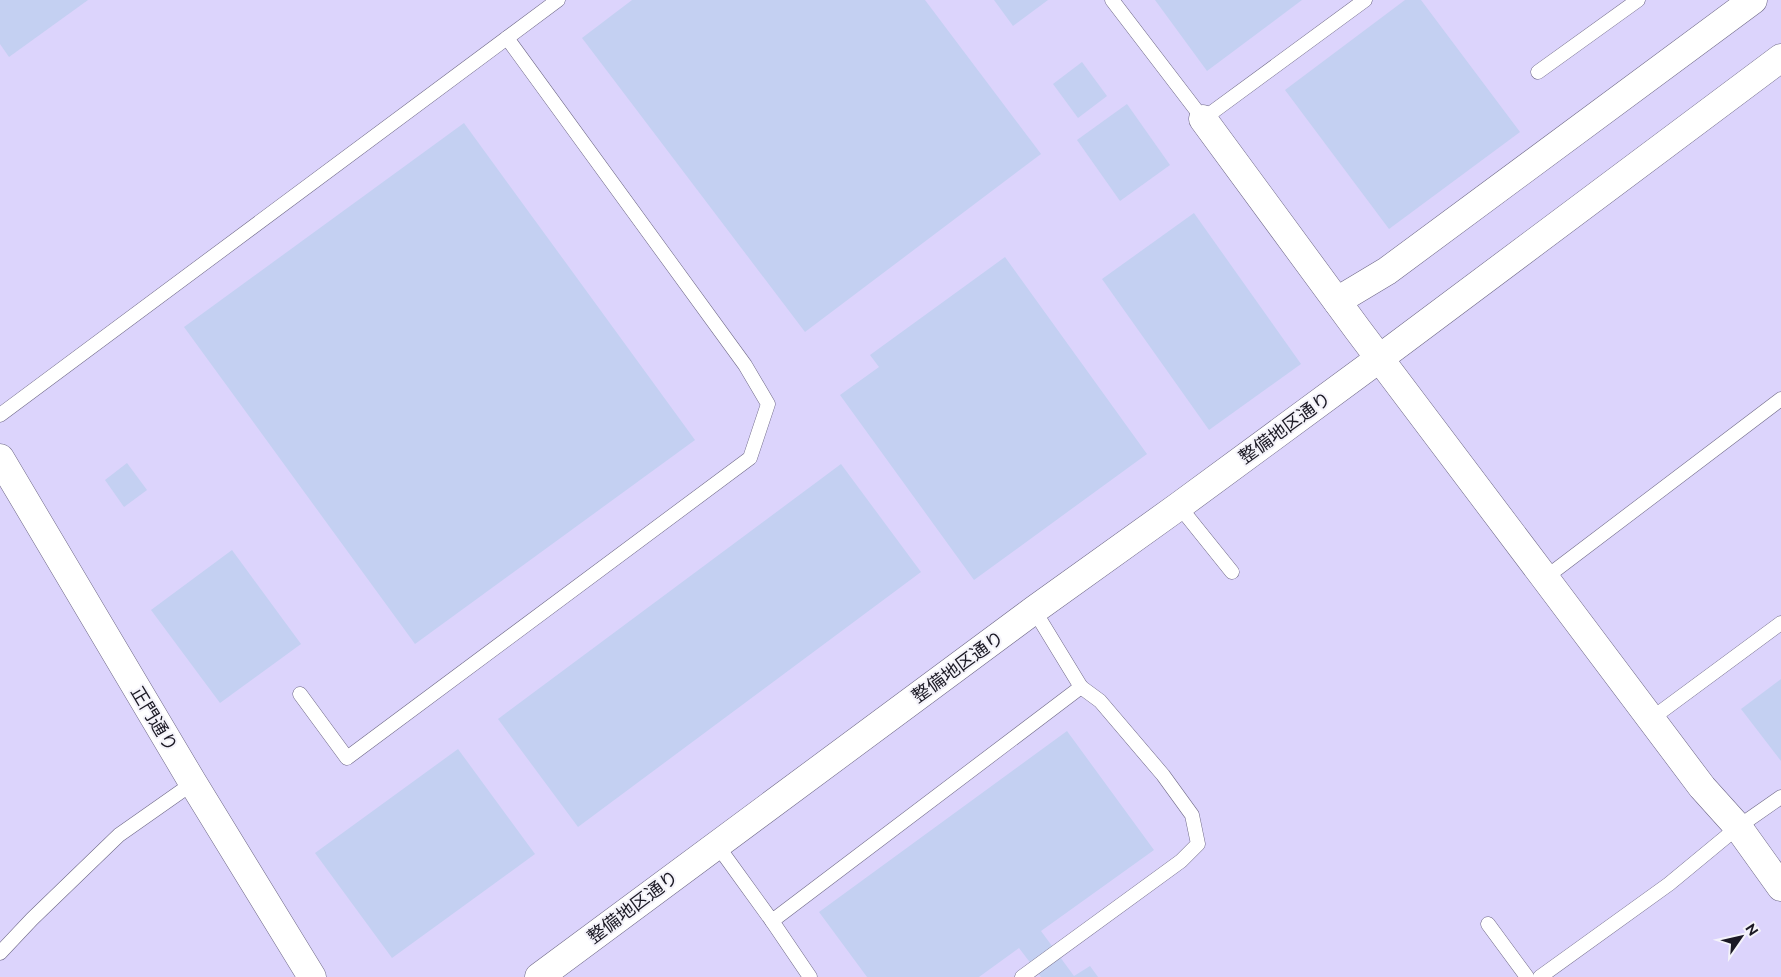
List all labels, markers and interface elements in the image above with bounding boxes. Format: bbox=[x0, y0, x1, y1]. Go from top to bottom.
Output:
street label: 整備地区通り bbox=[1235, 387, 1335, 468]
street label: 整備地区通り bbox=[908, 626, 1008, 707]
street label: 正門通り bbox=[127, 682, 182, 755]
street label: 整備地区通り bbox=[583, 866, 682, 947]
north arrow bbox=[1716, 912, 1766, 962]
text: N bbox=[1742, 921, 1761, 939]

